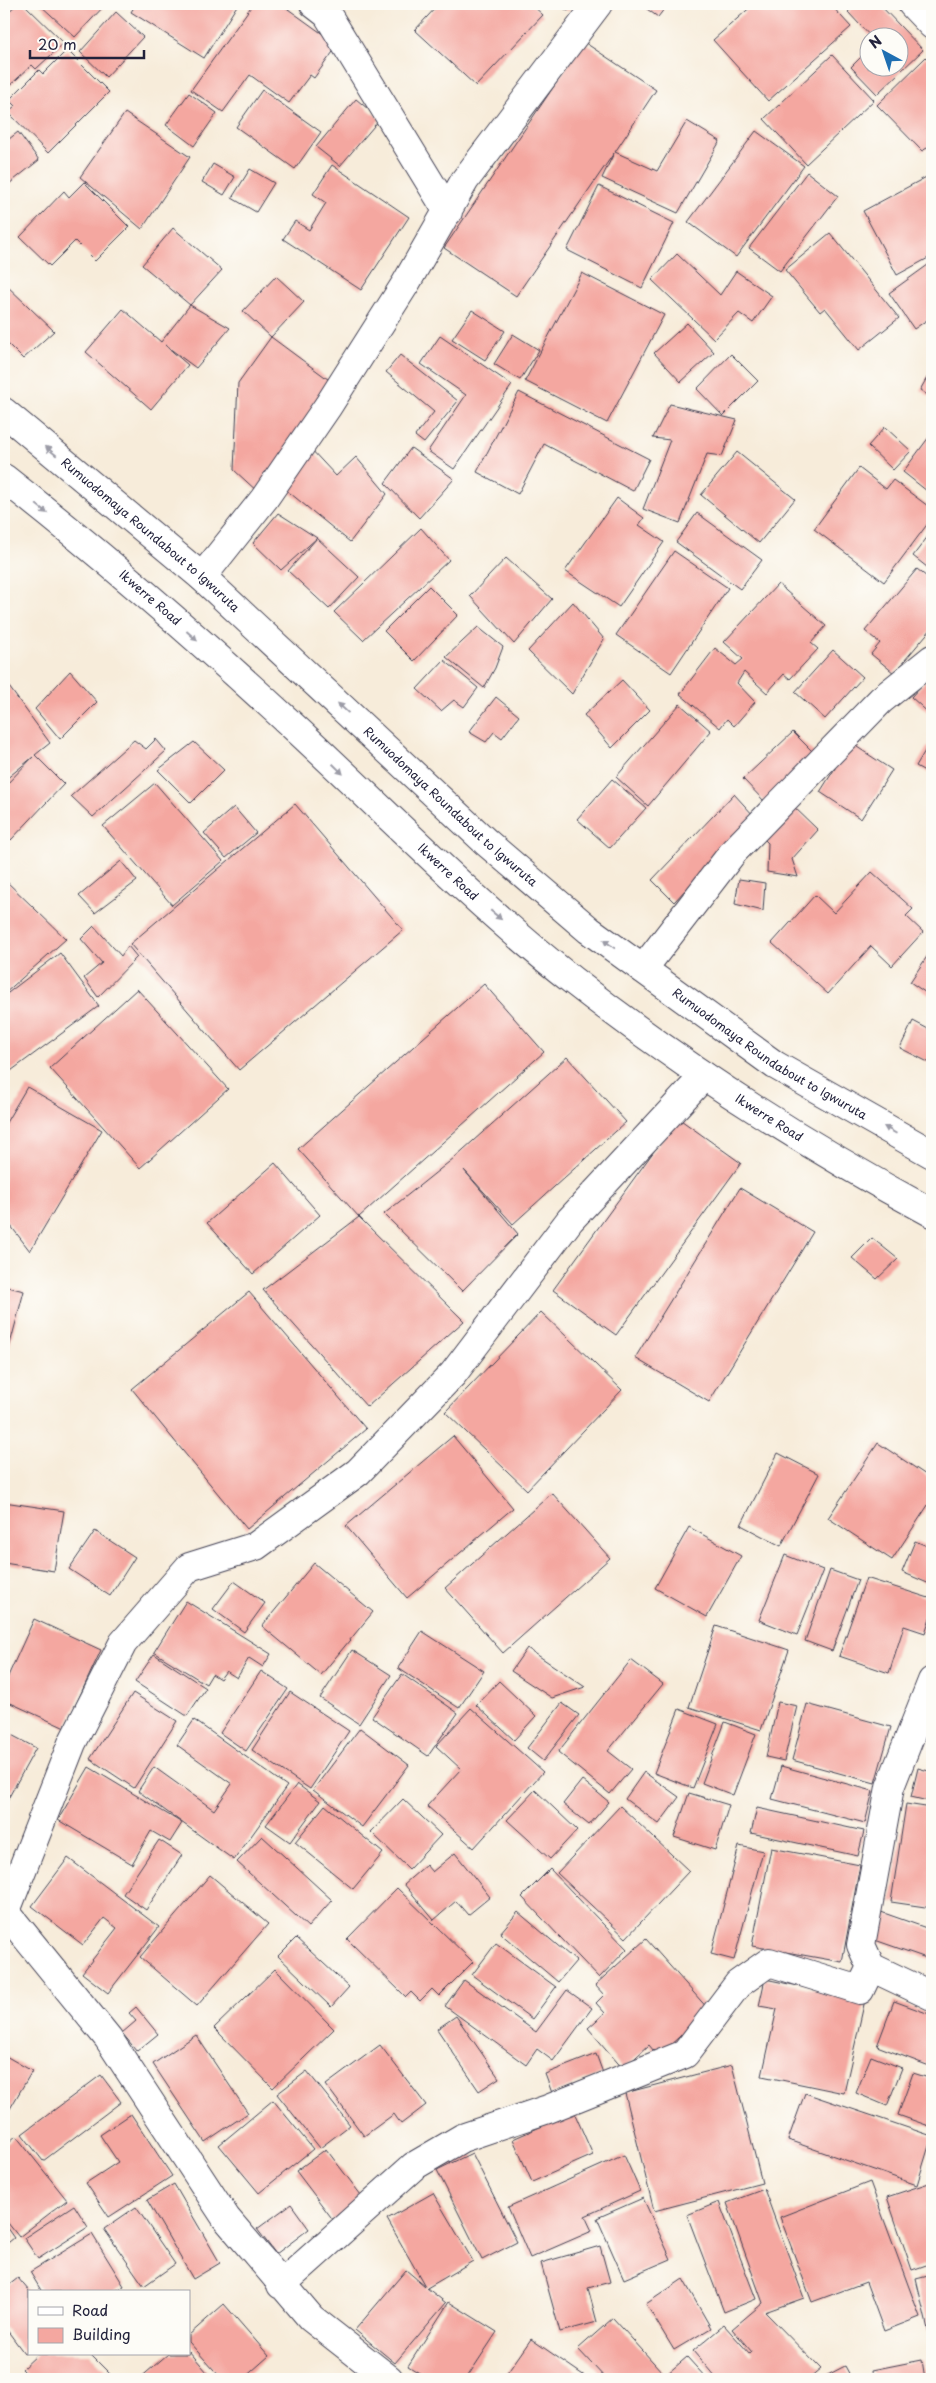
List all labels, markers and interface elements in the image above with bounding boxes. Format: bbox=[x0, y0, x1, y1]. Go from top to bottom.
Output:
scale bar bbox=[30, 28, 144, 60]
north arrow bbox=[858, 28, 908, 78]
text: N bbox=[864, 30, 886, 53]
text: 20 m bbox=[38, 32, 77, 55]
one-way arrow bbox=[45, 445, 58, 456]
street label: Rumuodomaya Roundabout to Igwuruta bbox=[57, 453, 244, 616]
one-way arrow bbox=[35, 503, 48, 514]
street label: Ikwerre Road bbox=[116, 565, 186, 629]
one-way arrow bbox=[186, 630, 198, 642]
one-way arrow bbox=[338, 702, 350, 714]
street label: Rumuodomaya Roundabout to Igwuruta bbox=[360, 722, 542, 890]
one-way arrow bbox=[332, 763, 344, 775]
street label: Ikwerre Road bbox=[414, 839, 483, 904]
one-way arrow bbox=[489, 910, 502, 921]
one-way arrow bbox=[602, 939, 615, 949]
street label: Rumuodomaya Roundabout to Igwuruta bbox=[669, 983, 871, 1124]
street label: Ikwerre Road bbox=[732, 1089, 807, 1145]
one-way arrow bbox=[883, 1125, 896, 1134]
legend bbox=[28, 2290, 190, 2356]
text: Road bbox=[72, 2298, 108, 2321]
text: Building bbox=[72, 2322, 131, 2345]

